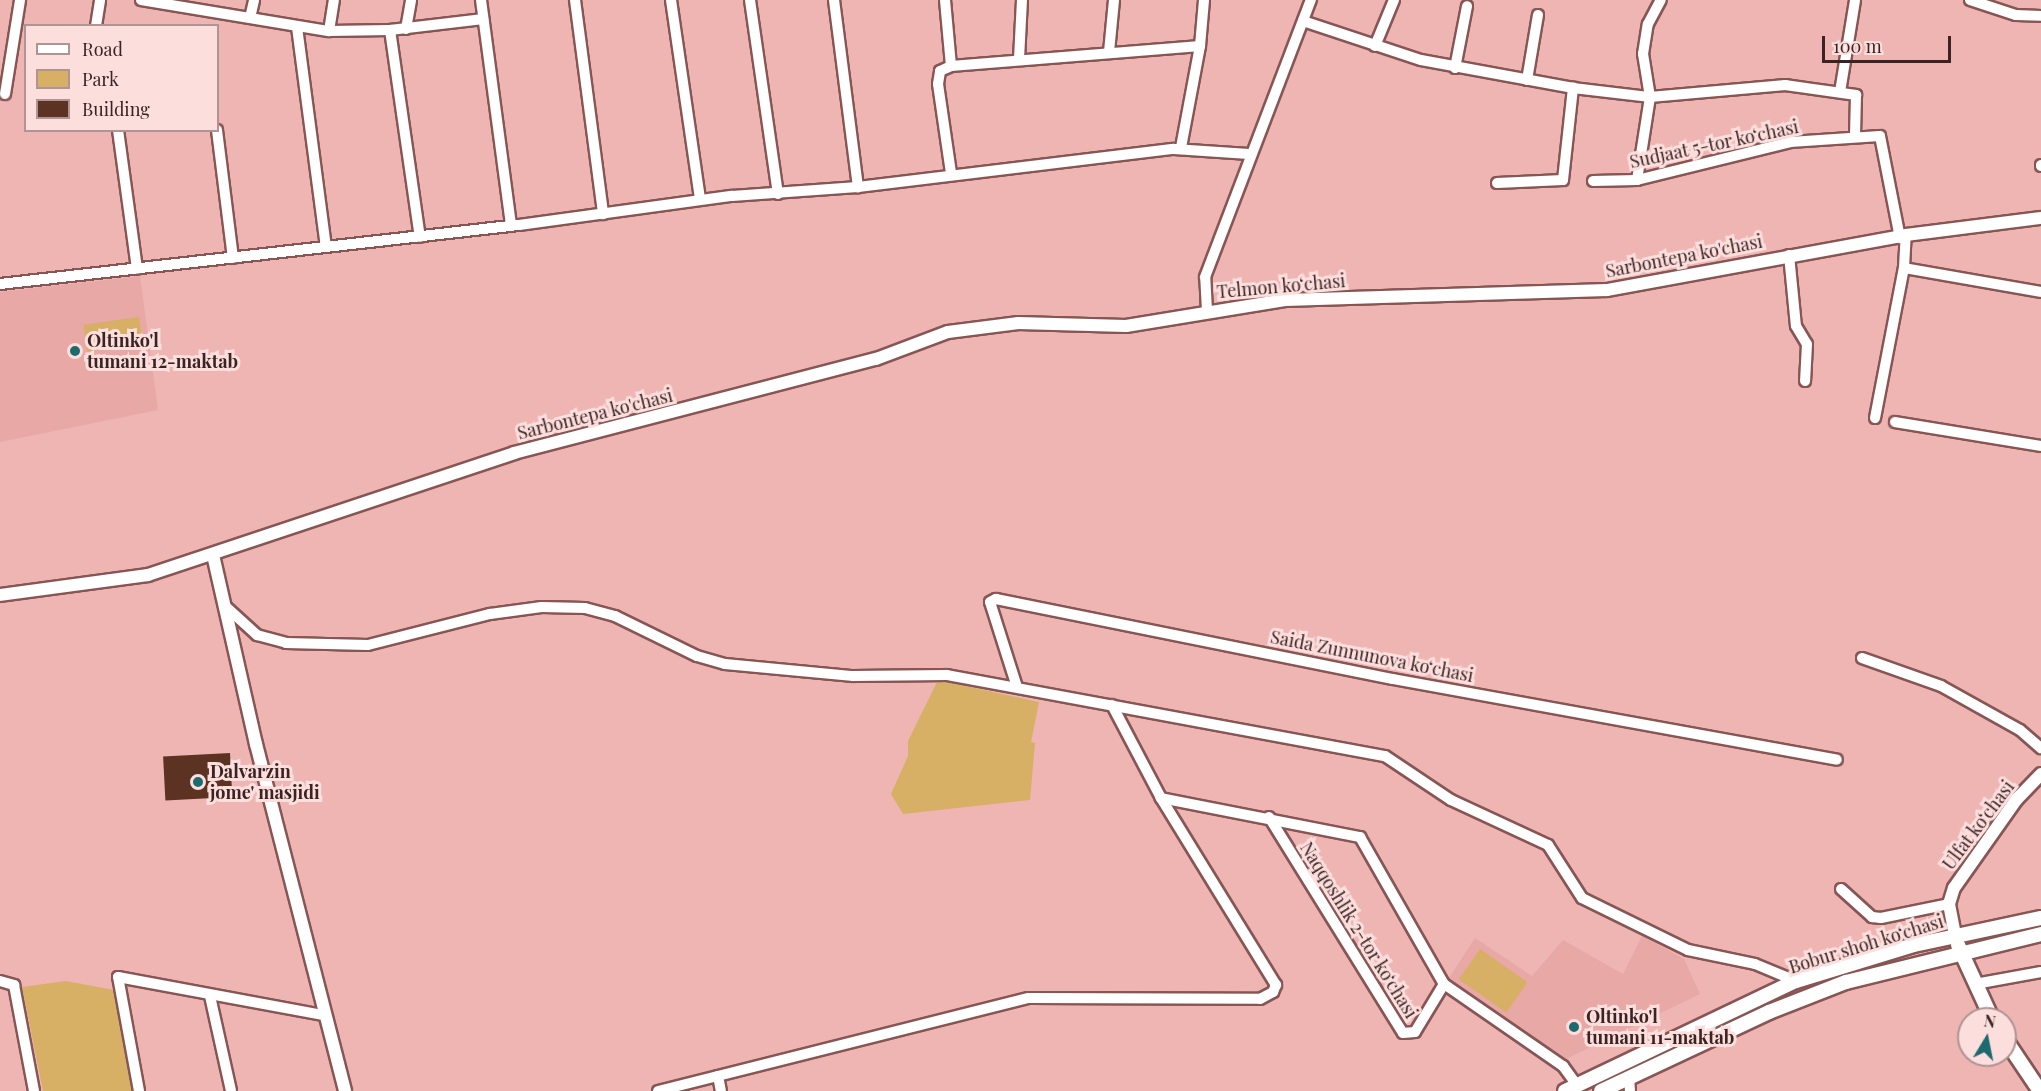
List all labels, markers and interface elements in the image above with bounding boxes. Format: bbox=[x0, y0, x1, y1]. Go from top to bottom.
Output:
legend bbox=[24, 24, 219, 132]
scale bar bbox=[1825, 24, 1954, 62]
text: 100 m bbox=[1833, 34, 1882, 58]
text: Road bbox=[82, 37, 123, 61]
text: Park bbox=[82, 67, 119, 91]
text: Building bbox=[82, 97, 150, 121]
street label: Sudjaat 5-tor koʻchasi bbox=[1627, 115, 1801, 173]
street label: Sarbontepa ko'chasi bbox=[1603, 230, 1765, 282]
street label: Telmon koʻchasi bbox=[1216, 270, 1346, 302]
place label: Oltinko'l tumani 12-maktab bbox=[87, 330, 238, 372]
marker: Oltinko'l tumani 12-maktab bbox=[68, 344, 82, 358]
street label: Sarbontepa ko'chasi bbox=[515, 384, 675, 444]
street label: Saida Zunnunova koʻchasi bbox=[1268, 626, 1476, 686]
place label: Dalvarzin jome' masjidi bbox=[210, 761, 320, 804]
marker: Dalvarzin jome' masjidi bbox=[191, 775, 205, 789]
street label: Ulfat koʻchasi bbox=[1937, 776, 2019, 874]
street label: Naqqoshlik 2-tor koʻchasi bbox=[1296, 837, 1422, 1023]
street label: Bobur shoh koʻchasi bbox=[1786, 910, 1946, 978]
place label: Oltinko'l tumani 11-maktab bbox=[1586, 1006, 1734, 1048]
north arrow bbox=[1957, 1007, 2017, 1067]
text: N bbox=[1982, 1009, 1997, 1032]
marker: Oltinko'l tumani 11-maktab bbox=[1567, 1020, 1581, 1034]

